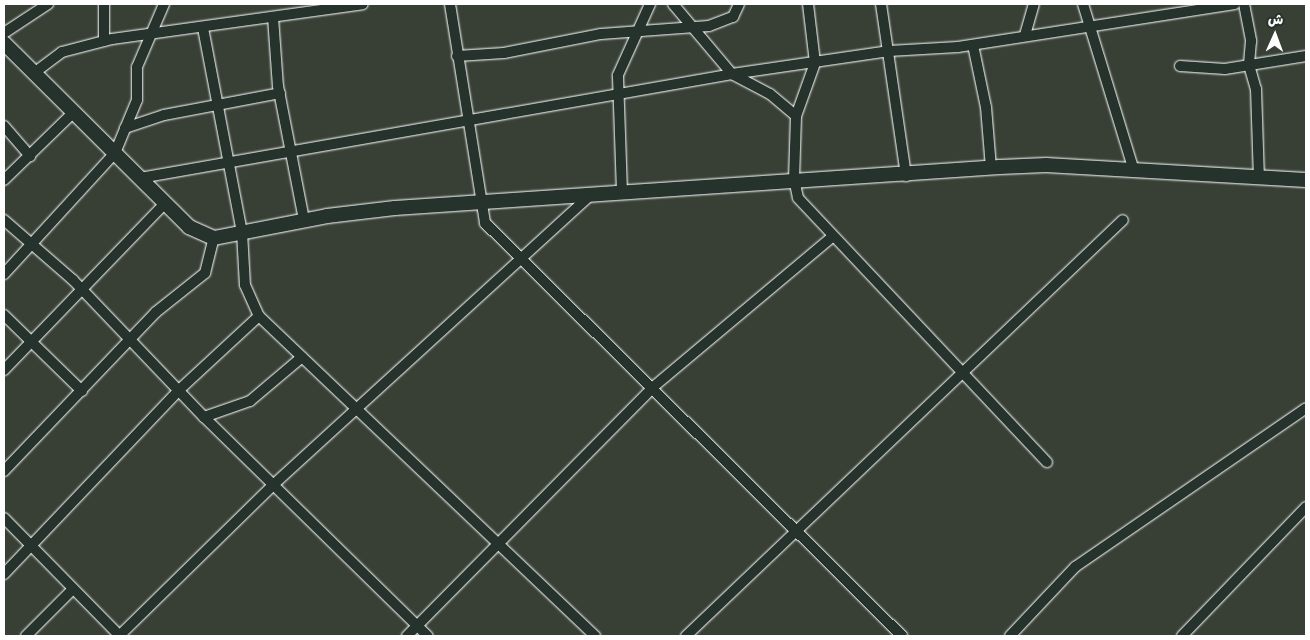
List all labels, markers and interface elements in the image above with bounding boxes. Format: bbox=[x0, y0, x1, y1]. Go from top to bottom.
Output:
north arrow bbox=[1250, 10, 1300, 60]
text: ش bbox=[1268, 11, 1284, 28]

